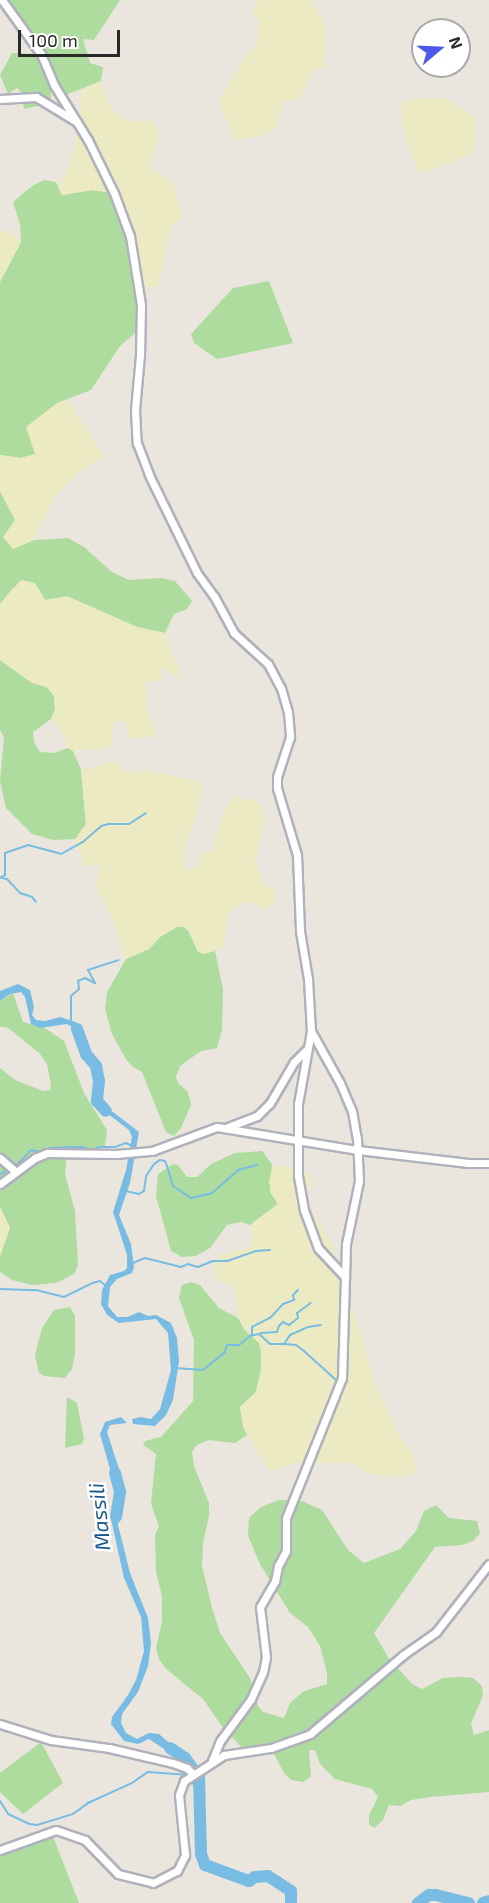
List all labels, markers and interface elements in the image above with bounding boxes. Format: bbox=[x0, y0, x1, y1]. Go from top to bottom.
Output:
scale bar bbox=[21, 18, 123, 56]
north arrow bbox=[411, 18, 471, 78]
text: 100 m bbox=[29, 29, 78, 51]
text: N bbox=[446, 34, 467, 51]
water label: Massili bbox=[83, 1482, 115, 1552]

